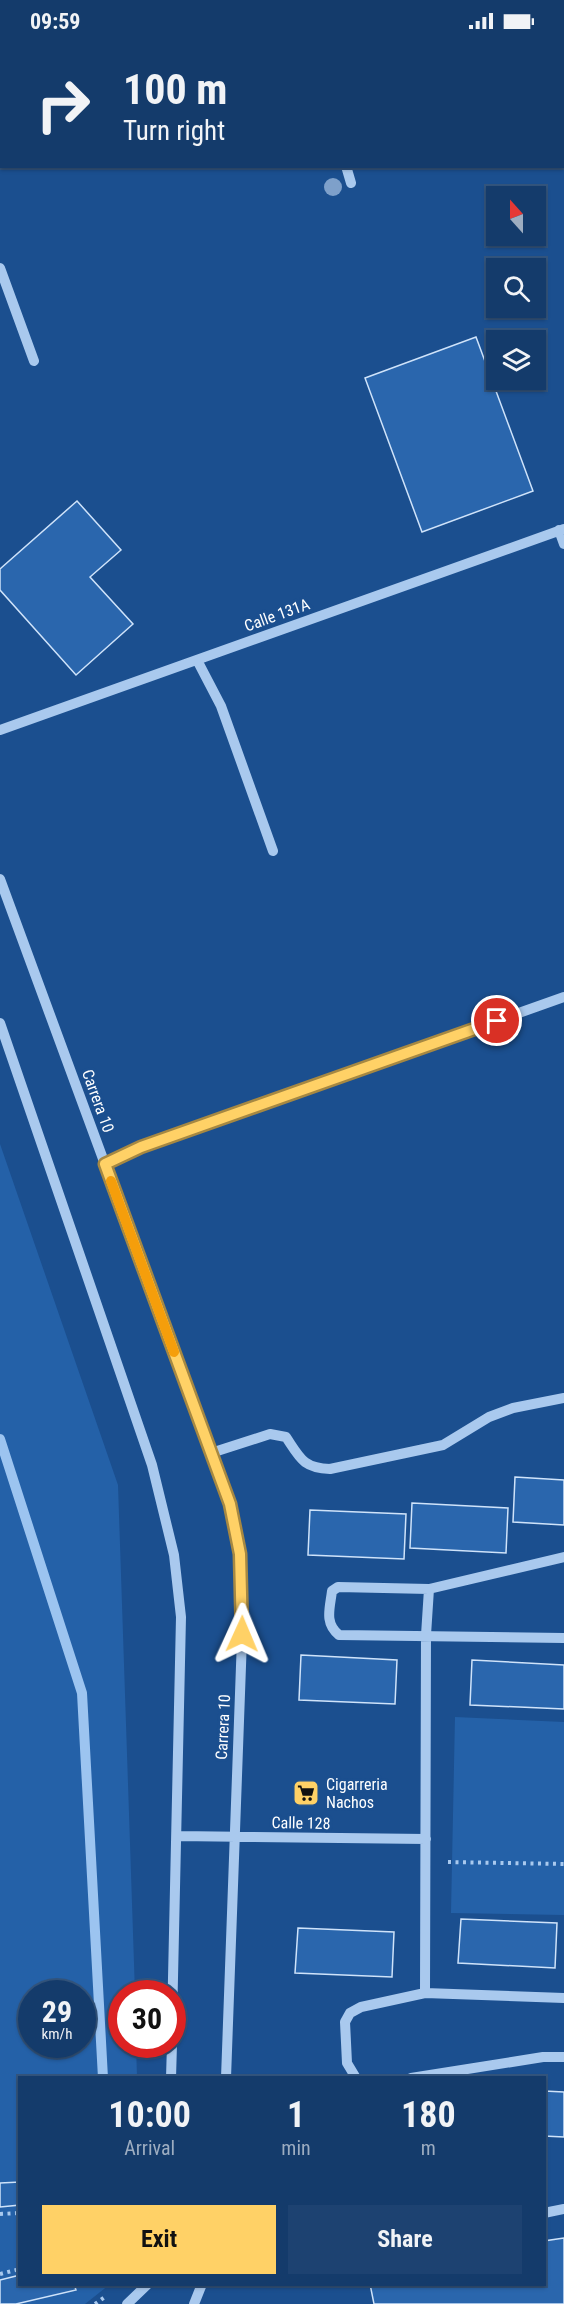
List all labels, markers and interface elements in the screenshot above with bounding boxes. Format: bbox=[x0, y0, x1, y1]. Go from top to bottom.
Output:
text: 09:59 bbox=[30, 9, 81, 34]
text: 100 m bbox=[123, 65, 228, 114]
icon: right bbox=[24, 66, 102, 144]
text: Turn right bbox=[123, 115, 225, 147]
north arrow bbox=[486, 186, 546, 246]
map controls bbox=[486, 186, 546, 390]
button: search bbox=[486, 258, 546, 318]
button: layers bbox=[486, 330, 546, 390]
street label: Calle 131A bbox=[242, 594, 312, 636]
pin bbox=[471, 995, 522, 1046]
icon: arrive bbox=[480, 1004, 513, 1037]
street label: Carrera 10 bbox=[78, 1067, 118, 1135]
position arrow bbox=[210, 1602, 274, 1666]
street label: Carrera 10 bbox=[212, 1694, 234, 1760]
place label: Cigarreria Nachos bbox=[326, 1775, 388, 1812]
supermarket icon: Cigarreria Nachos bbox=[291, 1778, 321, 1808]
street label: Calle 128 bbox=[271, 1813, 331, 1833]
speed limit sign: 30 bbox=[108, 1980, 186, 2058]
text: 29 bbox=[42, 1994, 72, 2029]
text: km/h bbox=[42, 2025, 72, 2043]
text: 10:00 bbox=[108, 2094, 191, 2136]
text: 1 bbox=[287, 2094, 305, 2136]
text: 180 bbox=[401, 2094, 456, 2136]
text: Arrival bbox=[124, 2136, 175, 2160]
text: min bbox=[281, 2136, 311, 2160]
text: m bbox=[421, 2136, 436, 2160]
button: Exit bbox=[42, 2205, 276, 2274]
button: Share bbox=[288, 2205, 522, 2274]

